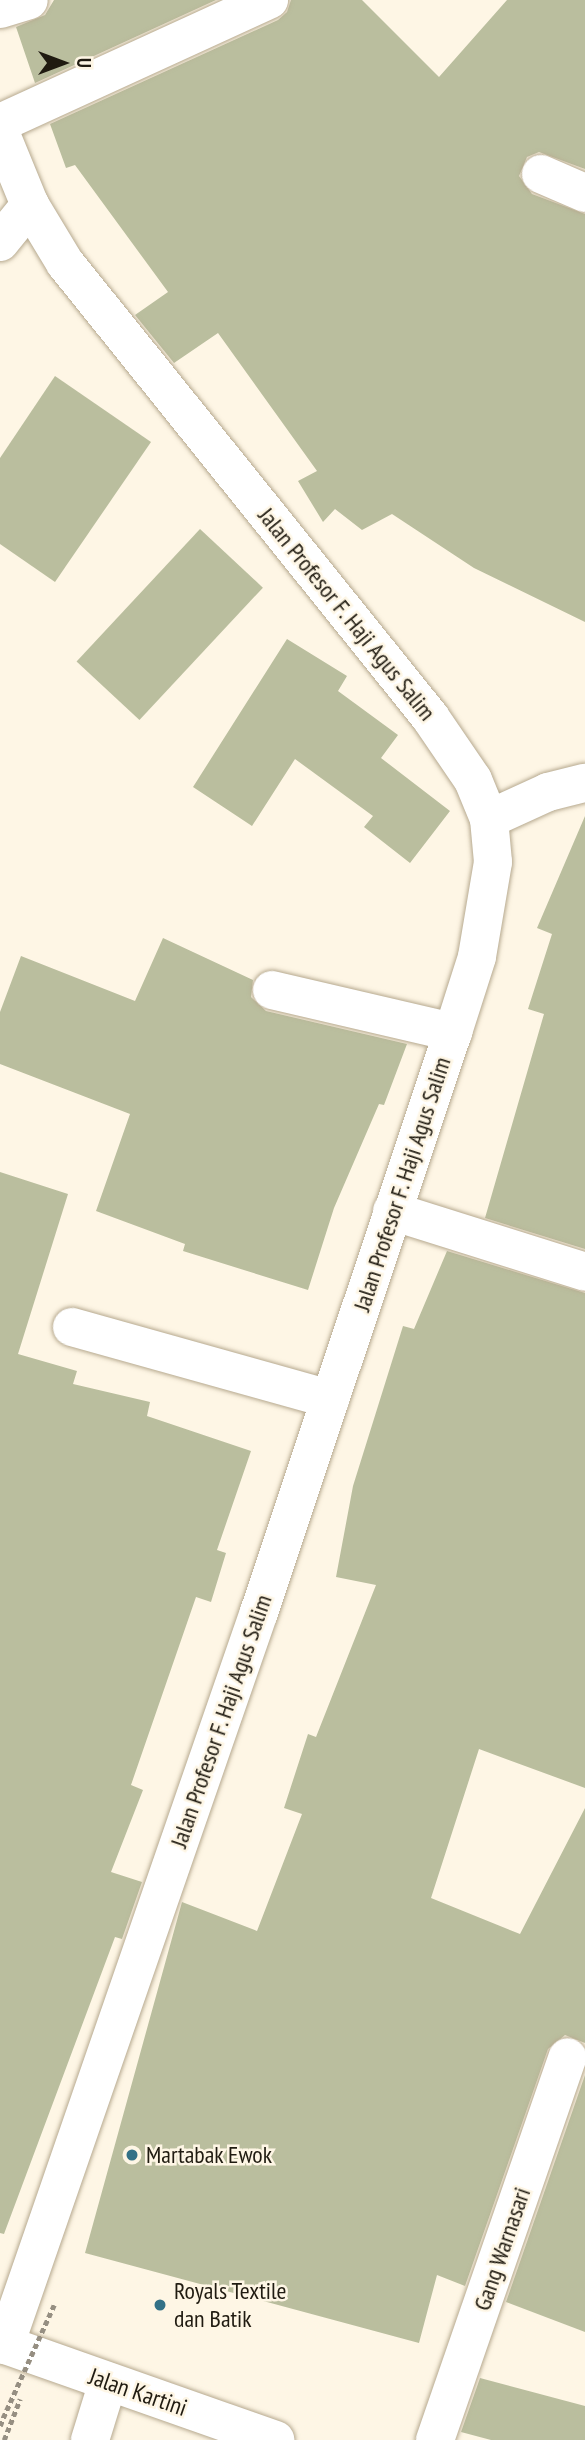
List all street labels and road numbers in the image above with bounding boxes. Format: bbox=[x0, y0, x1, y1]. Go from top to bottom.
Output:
street label: Jalan Profesor F. Haji Agus Salim bbox=[252, 501, 442, 727]
street label: Jalan Profesor F. Haji Agus Salim bbox=[347, 1052, 457, 1316]
street label: Jalan Profesor F. Haji Agus Salim bbox=[164, 1590, 278, 1852]
street label: Gang Warnasari bbox=[467, 2184, 537, 2314]
street label: Jalan Kartini bbox=[85, 2362, 191, 2422]

